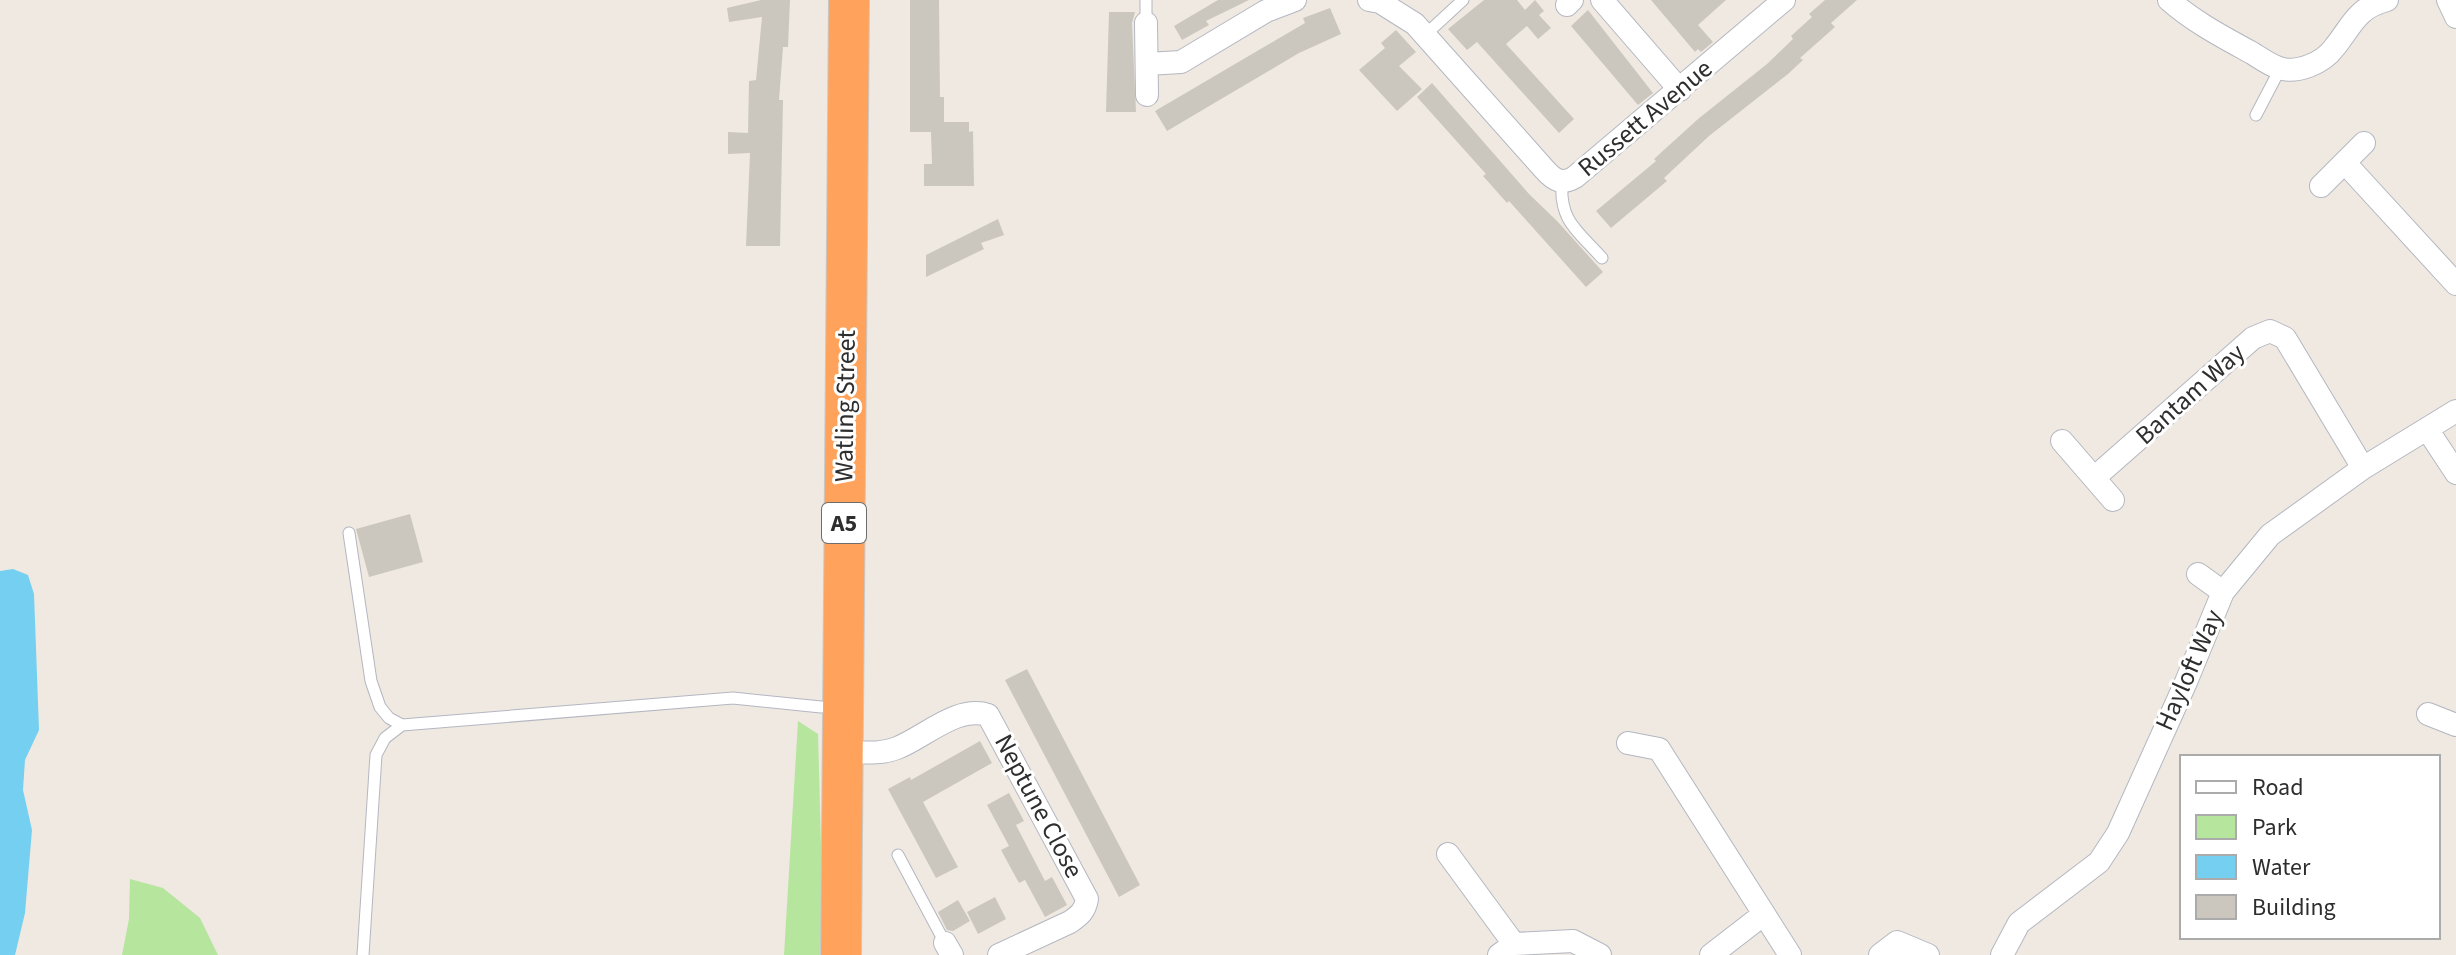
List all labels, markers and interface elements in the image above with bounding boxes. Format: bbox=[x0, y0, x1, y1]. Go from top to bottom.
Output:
street label: Russett Avenue bbox=[1570, 51, 1720, 185]
street label: Watling Street bbox=[825, 329, 865, 482]
street label: Bantam Way bbox=[2127, 335, 2253, 453]
road number: A5 bbox=[822, 503, 866, 543]
street label: Hayloft Way bbox=[2146, 604, 2232, 736]
street label: Neptune Close bbox=[986, 727, 1092, 885]
legend bbox=[2180, 755, 2440, 939]
text: Road bbox=[2252, 770, 2304, 805]
text: Park bbox=[2252, 810, 2297, 845]
text: Water bbox=[2252, 850, 2311, 885]
text: Building bbox=[2252, 890, 2336, 925]

